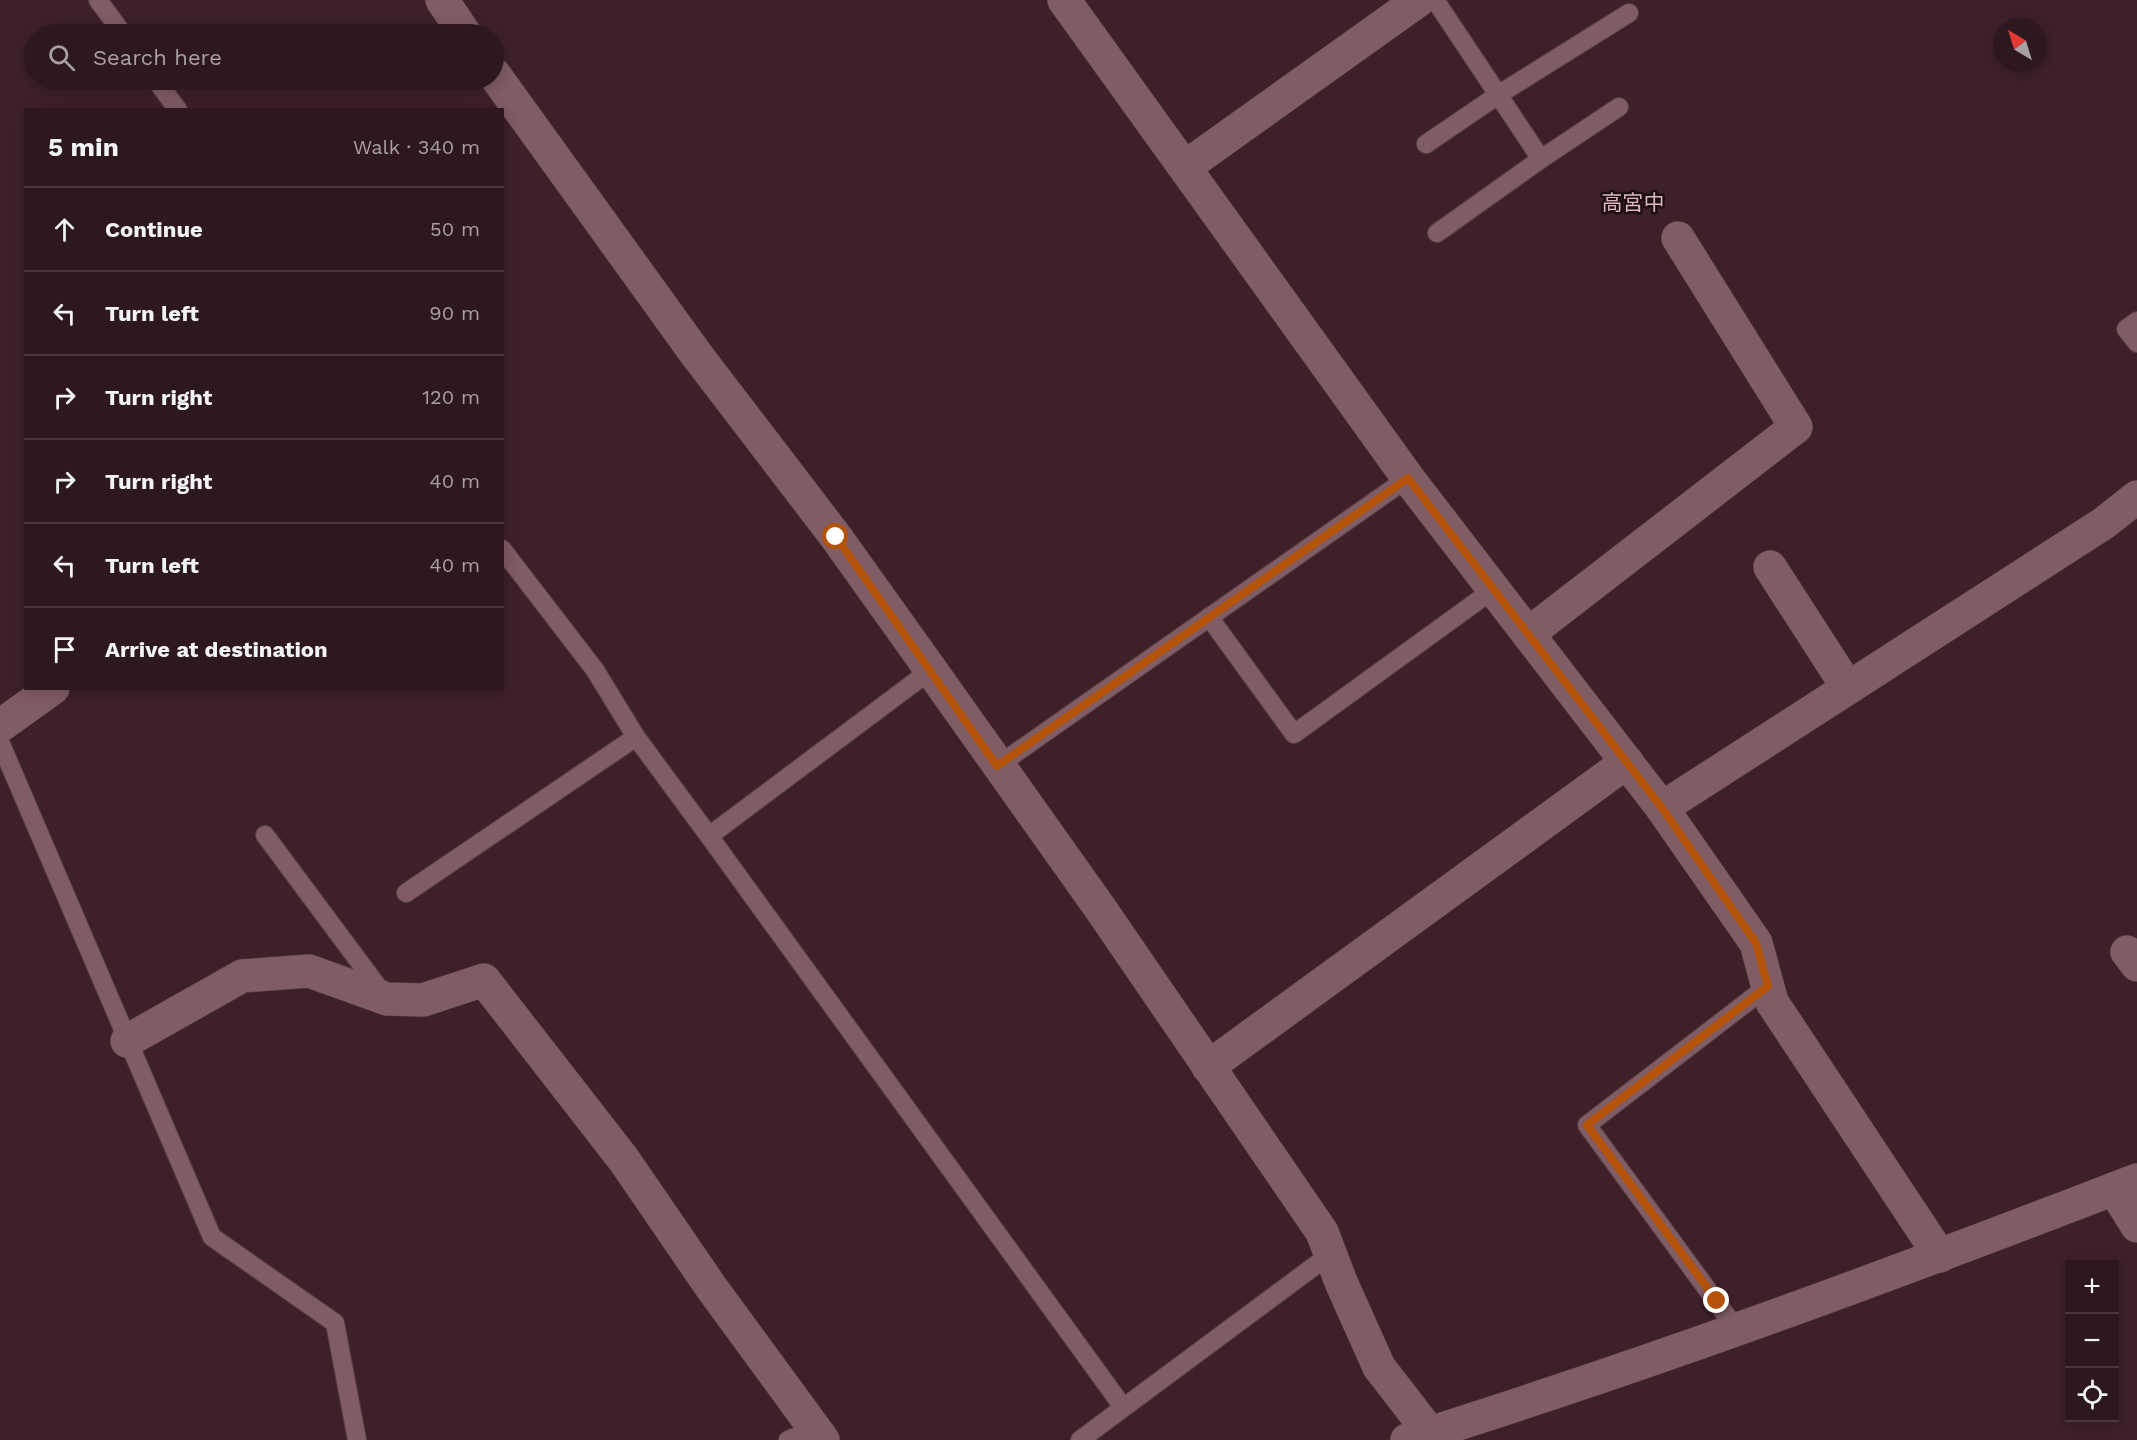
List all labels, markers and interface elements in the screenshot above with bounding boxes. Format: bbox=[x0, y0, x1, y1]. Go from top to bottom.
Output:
north arrow bbox=[1993, 18, 2047, 72]
search box bbox=[24, 24, 504, 90]
icon: search bbox=[45, 41, 78, 74]
text: Search here bbox=[93, 45, 222, 70]
text: 5 min bbox=[48, 132, 119, 162]
text: Walk · 340 m bbox=[353, 135, 480, 159]
district label: 高宮中 bbox=[1602, 190, 1665, 215]
icon: ahead bbox=[48, 213, 81, 246]
text: Continue bbox=[105, 217, 203, 242]
text: 50 m bbox=[430, 217, 480, 241]
icon: left bbox=[48, 297, 81, 330]
text: Turn left bbox=[105, 301, 199, 326]
text: 90 m bbox=[429, 301, 480, 325]
icon: right bbox=[48, 381, 81, 414]
text: Turn right bbox=[105, 385, 212, 410]
text: 120 m bbox=[422, 385, 480, 409]
icon: right bbox=[48, 465, 81, 498]
text: Turn right bbox=[105, 469, 212, 494]
text: 40 m bbox=[429, 469, 480, 493]
route start bbox=[822, 523, 848, 549]
icon: left bbox=[48, 549, 81, 582]
text: Turn left bbox=[105, 553, 199, 578]
text: 40 m bbox=[429, 553, 480, 577]
icon: arrive bbox=[48, 633, 81, 666]
text: Arrive at destination bbox=[105, 637, 328, 662]
map controls bbox=[2065, 1260, 2119, 1422]
button: + bbox=[2065, 1260, 2119, 1314]
route end bbox=[1703, 1287, 1729, 1313]
button: − bbox=[2065, 1314, 2119, 1368]
button: locate bbox=[2065, 1368, 2119, 1422]

